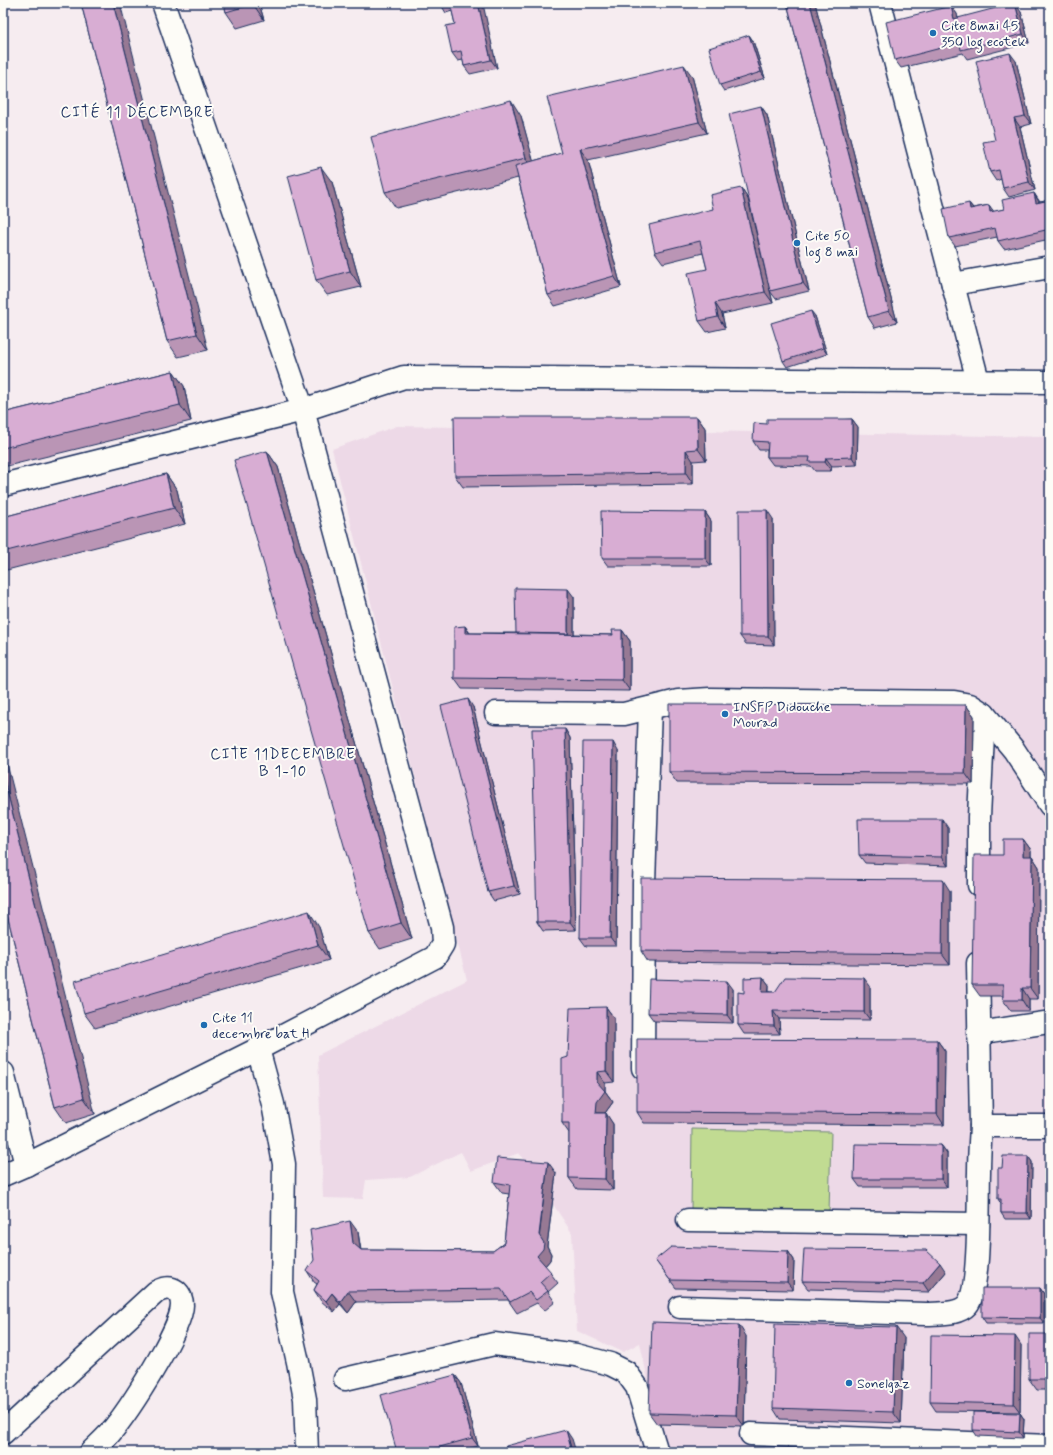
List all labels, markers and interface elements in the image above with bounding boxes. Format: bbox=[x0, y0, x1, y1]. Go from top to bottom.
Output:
place label: Cite 8mai 45 350 log ecotek bbox=[941, 17, 1026, 53]
marker: Cite 8mai 45 350 log ecotek bbox=[928, 28, 938, 38]
district label: CITÉ 11 DÉCEMBRE bbox=[61, 102, 213, 123]
place label: Cite 50 log 8 mai bbox=[805, 227, 858, 263]
marker: Cite 50 log 8 mai bbox=[792, 238, 802, 248]
place label: INSFP Didouche Mourad bbox=[733, 698, 830, 732]
marker: INSFP Didouche Mourad bbox=[720, 709, 730, 719]
district label: CITE 11DECEMBRE B 1-10 bbox=[210, 745, 356, 782]
place label: Cite 11 decembre bat H bbox=[212, 1009, 310, 1043]
marker: Cite 11 decembre bat H bbox=[199, 1020, 209, 1030]
place label: Sonelgaz bbox=[857, 1375, 910, 1393]
marker: Sonelgaz bbox=[844, 1378, 854, 1388]

